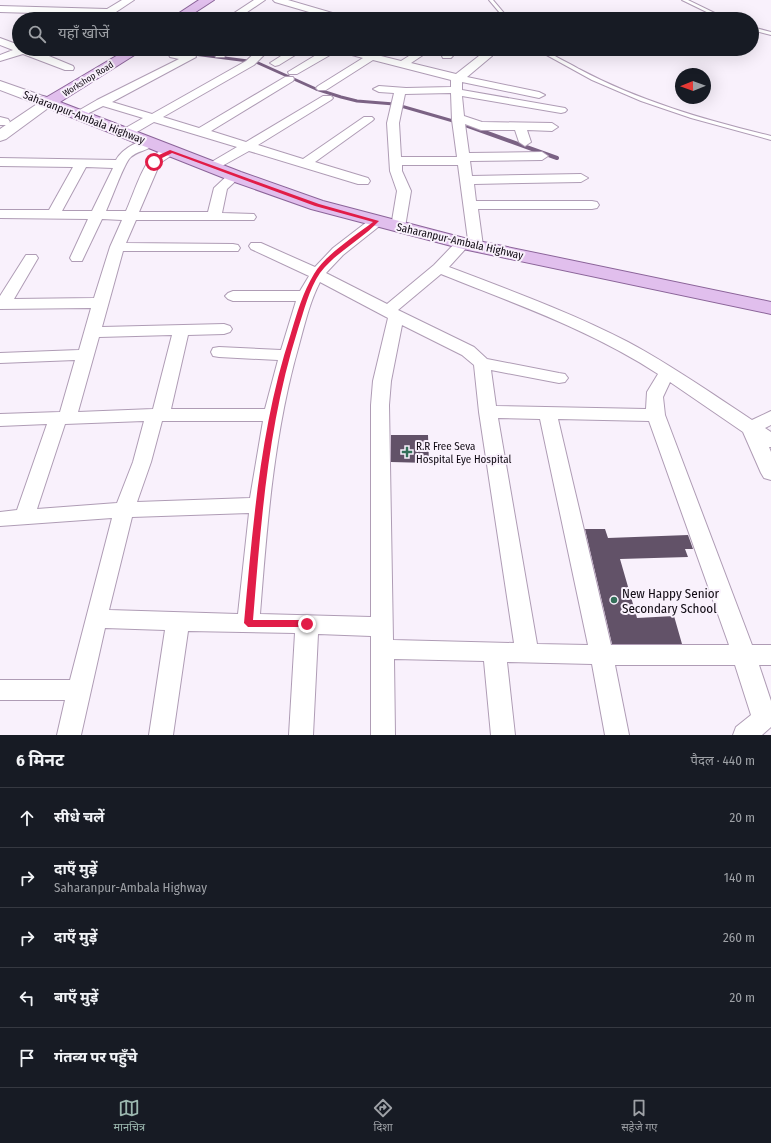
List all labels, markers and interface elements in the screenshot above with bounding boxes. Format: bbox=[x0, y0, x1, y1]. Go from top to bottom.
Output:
search box bbox=[12, 12, 759, 56]
icon: search bbox=[26, 23, 48, 45]
text: यहाँ खोजें bbox=[58, 24, 109, 42]
street label: Workshop Road bbox=[61, 59, 115, 98]
north arrow bbox=[675, 68, 711, 104]
street label: Saharanpur-Ambala Highway bbox=[21, 88, 147, 147]
route start bbox=[145, 153, 163, 171]
street label: Saharanpur-Ambala Highway bbox=[395, 221, 525, 262]
place label: R.R Free Seva Hospital Eye Hospital bbox=[416, 440, 511, 466]
marker: R.R Free Seva Hospital Eye Hospital bbox=[401, 446, 413, 458]
place label: New Happy Senior Secondary School bbox=[622, 586, 720, 616]
marker: New Happy Senior Secondary School bbox=[609, 595, 619, 605]
route end bbox=[298, 615, 316, 633]
text: 6 मिनट bbox=[16, 750, 64, 771]
text: पैदल · 440 m bbox=[691, 753, 755, 768]
icon: ahead bbox=[16, 807, 38, 829]
text: सीधे चलें bbox=[54, 808, 104, 826]
text: 20 m bbox=[729, 810, 755, 825]
text: दाएँ मुड़ें bbox=[54, 860, 97, 878]
icon: right bbox=[16, 867, 38, 889]
text: 140 m bbox=[724, 870, 755, 885]
text: Saharanpur-Ambala Highway bbox=[54, 880, 207, 895]
icon: right bbox=[16, 927, 38, 949]
text: दाएँ मुड़ें bbox=[54, 928, 97, 946]
text: 260 m bbox=[723, 930, 755, 945]
icon: left bbox=[16, 987, 38, 1009]
text: बाएँ मुड़ें bbox=[54, 988, 98, 1006]
text: 20 m bbox=[729, 990, 755, 1005]
icon: arrive bbox=[16, 1047, 38, 1069]
text: गंतव्य पर पहुँचे bbox=[54, 1048, 137, 1066]
tab: मानचित्र bbox=[114, 1097, 145, 1135]
tab: दिशा bbox=[372, 1097, 394, 1135]
tab: सहेजे गए bbox=[621, 1097, 657, 1135]

